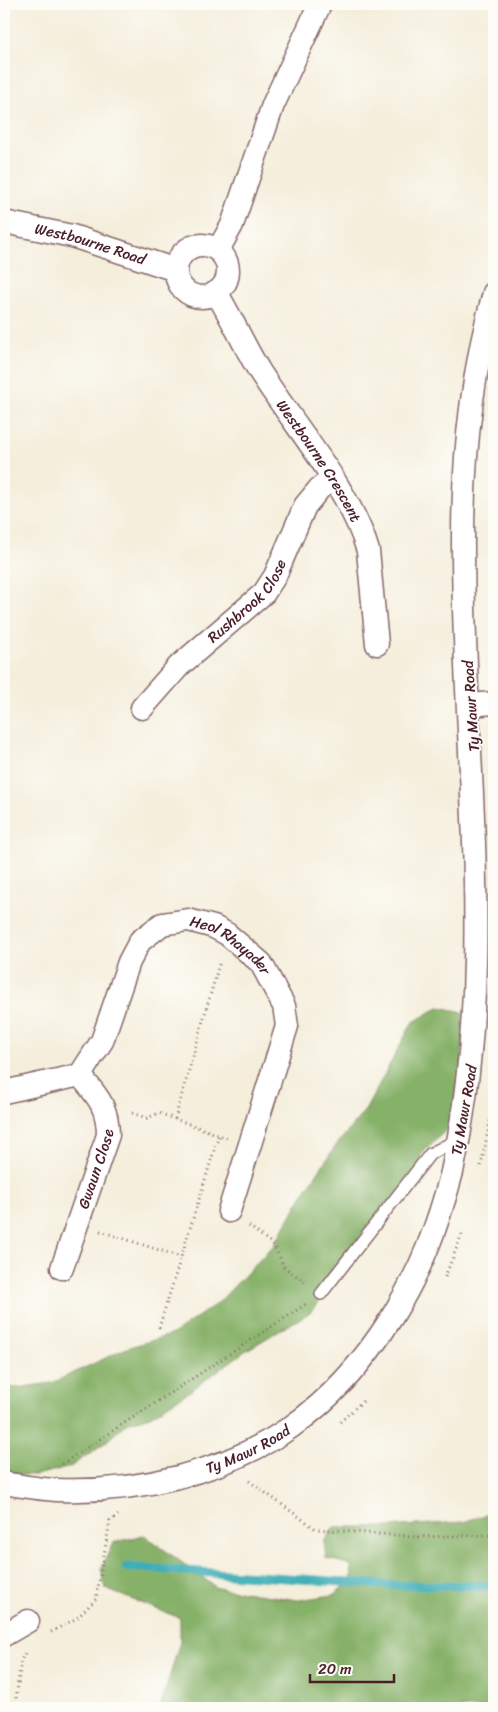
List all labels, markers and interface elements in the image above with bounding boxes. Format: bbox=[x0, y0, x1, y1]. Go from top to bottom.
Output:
street label: Westbourne Road bbox=[32, 216, 150, 273]
street label: Westbourne Crescent bbox=[269, 394, 369, 527]
street label: Rushbrook Close bbox=[201, 555, 294, 649]
street label: Ty Mawr Road bbox=[455, 658, 487, 753]
street label: Heol Rhayader bbox=[187, 908, 278, 980]
street label: Ty Mawr Road bbox=[443, 1062, 485, 1157]
street label: Gwaun Close bbox=[70, 1129, 121, 1212]
street label: Ty Mawr Road bbox=[202, 1417, 297, 1481]
scale bar bbox=[310, 1652, 394, 1684]
text: 20 m bbox=[318, 1656, 352, 1682]

